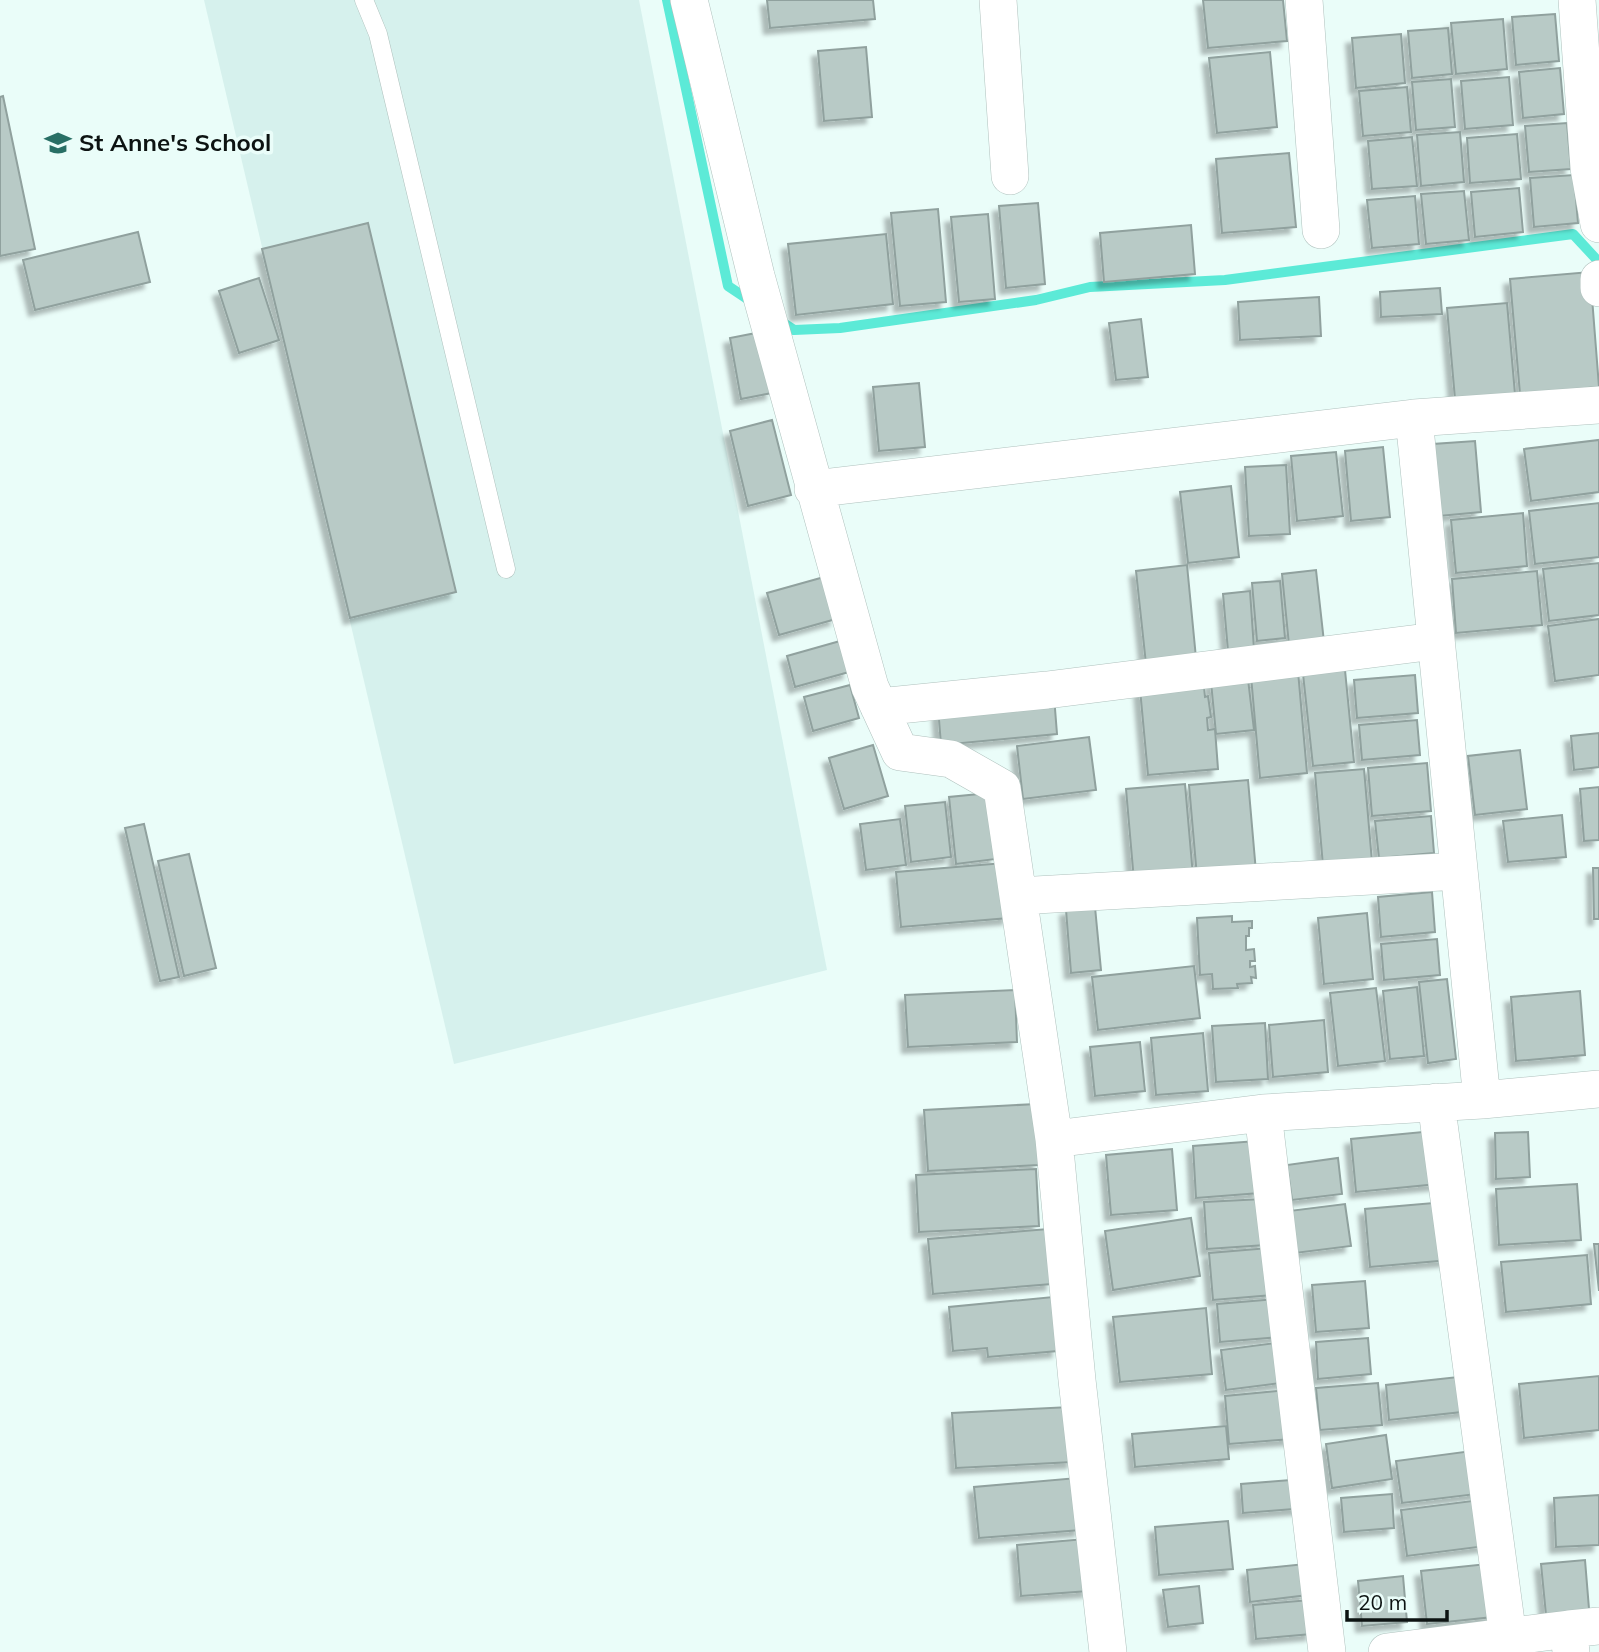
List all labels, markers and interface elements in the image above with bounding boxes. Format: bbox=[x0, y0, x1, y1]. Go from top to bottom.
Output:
place label: St Anne's School bbox=[79, 127, 271, 157]
school or university icon: St Anne's School bbox=[43, 128, 73, 158]
scale bar bbox=[1347, 1578, 1447, 1622]
text: 20 m bbox=[1358, 1589, 1407, 1615]

